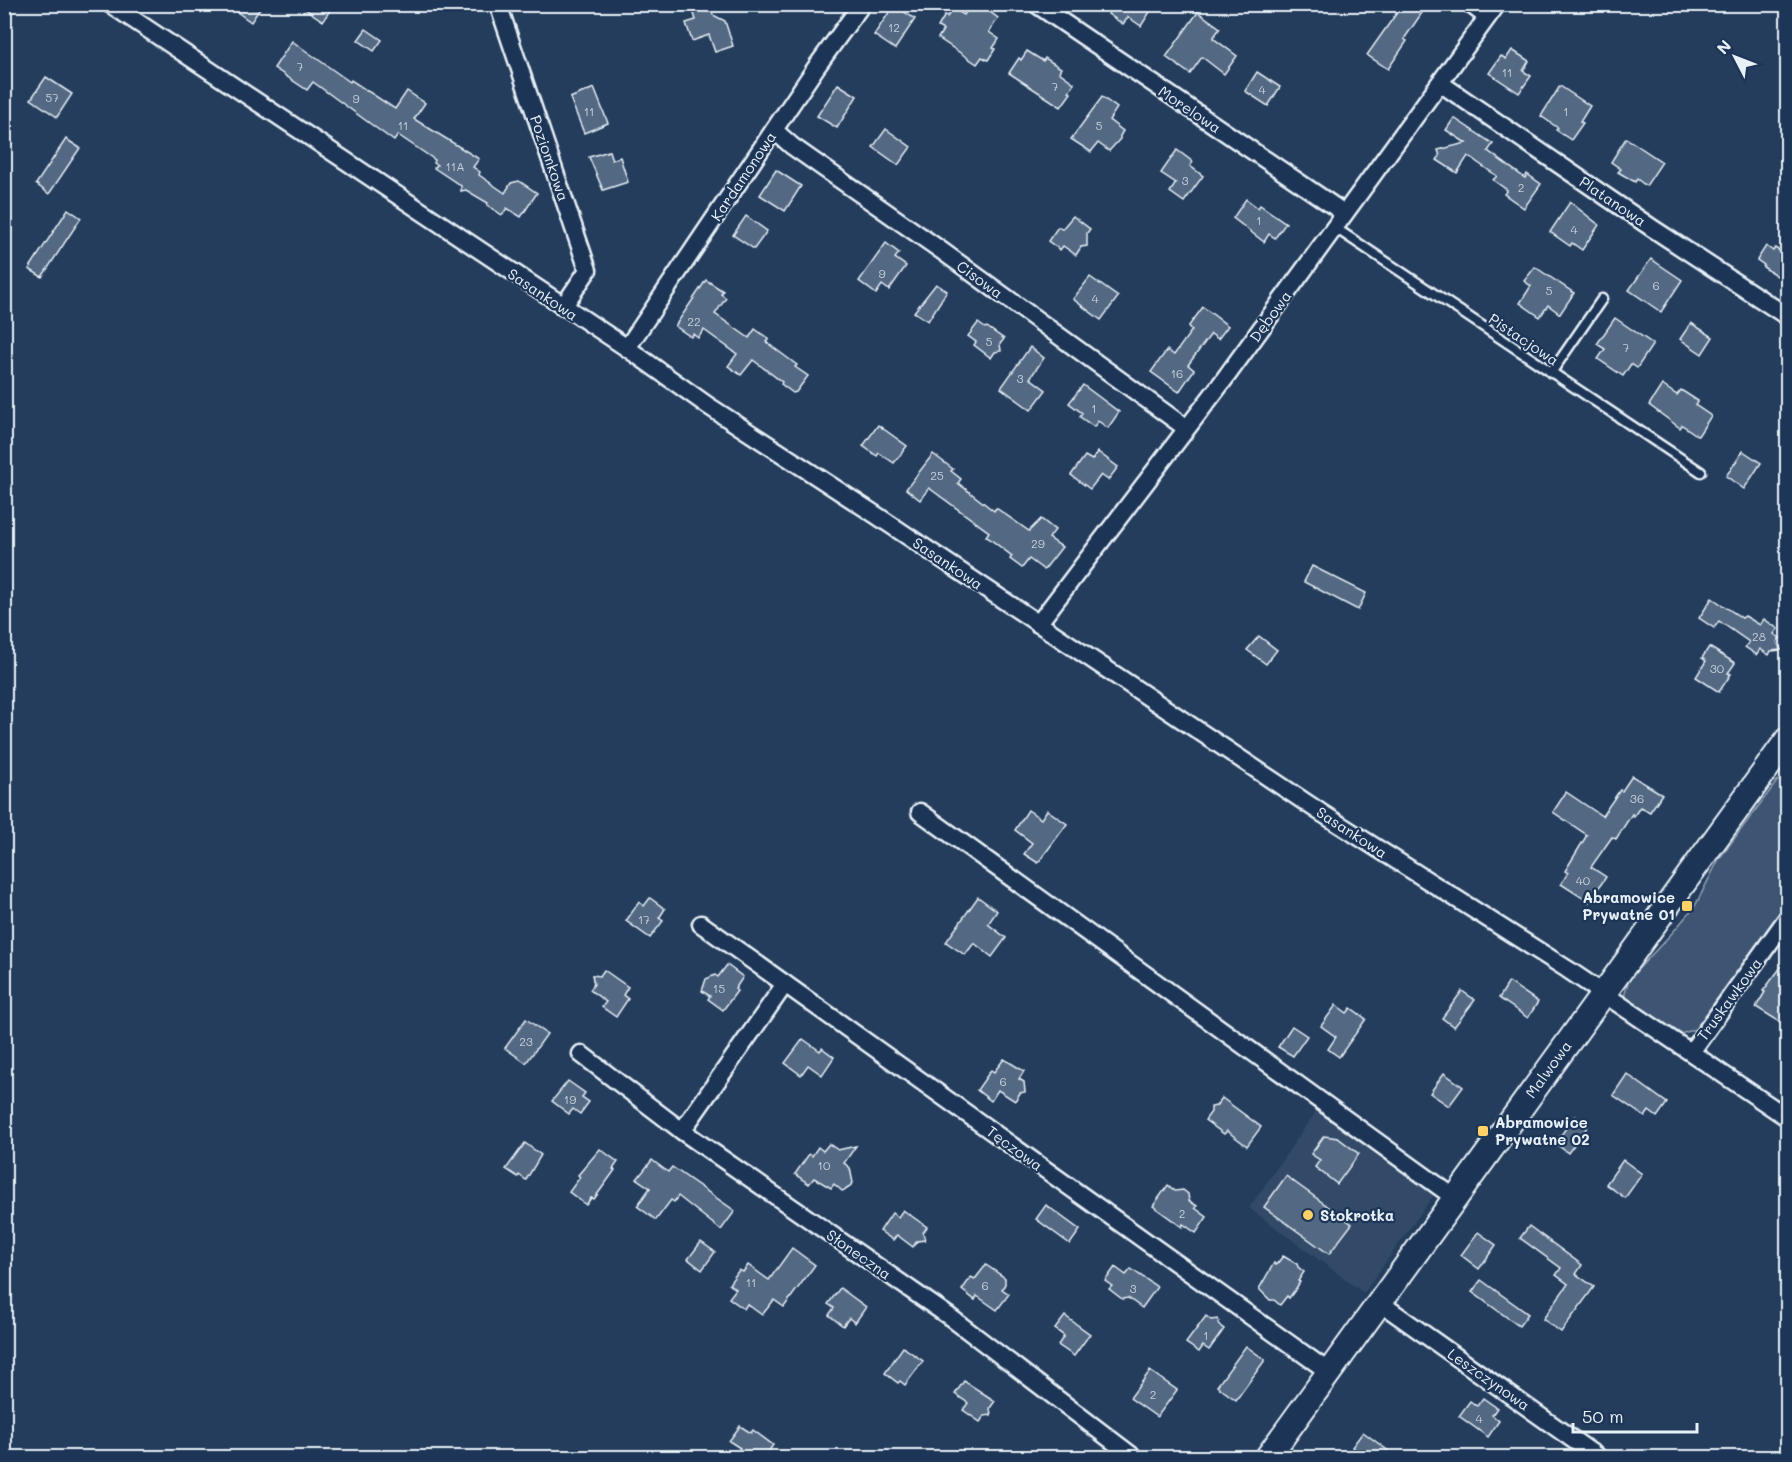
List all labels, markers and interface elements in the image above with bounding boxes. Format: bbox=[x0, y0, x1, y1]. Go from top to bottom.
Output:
house number: 12 bbox=[888, 19, 900, 35]
north arrow bbox=[1705, 27, 1765, 87]
text: N bbox=[1712, 35, 1735, 58]
house number: 7 bbox=[297, 58, 304, 74]
house number: 11 bbox=[1502, 64, 1512, 80]
house number: 7 bbox=[1052, 78, 1059, 94]
street label: Morelowa bbox=[1155, 81, 1225, 137]
house number: 4 bbox=[1258, 81, 1266, 97]
house number: 57 bbox=[45, 89, 59, 105]
house number: 9 bbox=[352, 90, 360, 106]
house number: 11 bbox=[584, 103, 594, 119]
house number: 1 bbox=[1563, 103, 1569, 119]
street label: Poziomkowa bbox=[526, 112, 574, 204]
house number: 11 bbox=[398, 117, 408, 133]
house number: 5 bbox=[1096, 117, 1103, 133]
street label: Kardamonowa bbox=[706, 127, 780, 225]
house number: 11A bbox=[445, 158, 465, 174]
street label: Platanowa bbox=[1576, 171, 1650, 231]
house number: 3 bbox=[1181, 172, 1189, 188]
house number: 2 bbox=[1518, 179, 1524, 195]
house number: 1 bbox=[1256, 212, 1262, 228]
house number: 4 bbox=[1570, 221, 1578, 237]
street label: Cisowa bbox=[953, 255, 1007, 303]
street label: Sasankowa bbox=[504, 263, 582, 325]
house number: 9 bbox=[878, 265, 886, 281]
house number: 6 bbox=[1652, 277, 1660, 293]
house number: 5 bbox=[1546, 282, 1553, 298]
street label: Dębowa bbox=[1245, 286, 1295, 346]
house number: 4 bbox=[1091, 290, 1099, 306]
street label: Pistacjowa bbox=[1485, 308, 1563, 370]
house number: 22 bbox=[687, 313, 701, 329]
house number: 5 bbox=[986, 333, 993, 349]
house number: 7 bbox=[1623, 339, 1630, 355]
house number: 16 bbox=[1171, 365, 1183, 381]
house number: 3 bbox=[1016, 370, 1024, 386]
house number: 1 bbox=[1091, 400, 1097, 416]
house number: 25 bbox=[930, 467, 944, 483]
street label: Sasankowa bbox=[909, 532, 987, 594]
house number: 29 bbox=[1031, 535, 1045, 551]
house number: 28 bbox=[1752, 628, 1766, 644]
house number: 30 bbox=[1710, 660, 1725, 676]
house number: 36 bbox=[1630, 790, 1644, 806]
street label: Sasankowa bbox=[1313, 802, 1391, 862]
house number: 40 bbox=[1576, 872, 1591, 888]
place label: Abramowice Prywatne 01 bbox=[1582, 887, 1675, 924]
marker: Abramowice Prywatne 01 bbox=[1680, 899, 1694, 913]
house number: 17 bbox=[638, 911, 650, 927]
street label: Truskawkowa bbox=[1692, 953, 1766, 1045]
house number: 15 bbox=[713, 980, 725, 996]
house number: 23 bbox=[519, 1033, 533, 1049]
street label: Malwowa bbox=[1520, 1036, 1576, 1102]
house number: 6 bbox=[999, 1073, 1007, 1089]
house number: 19 bbox=[564, 1091, 576, 1107]
place label: Abramowice Prywatne 02 bbox=[1495, 1112, 1590, 1149]
street label: Tęczowa bbox=[983, 1121, 1047, 1175]
marker: Abramowice Prywatne 02 bbox=[1476, 1124, 1490, 1138]
house number: 10 bbox=[818, 1157, 831, 1173]
house number: 2 bbox=[1179, 1205, 1185, 1221]
place label: Stokrotka bbox=[1320, 1205, 1394, 1225]
marker: Stokrotka bbox=[1301, 1208, 1315, 1222]
street label: Słoneczna bbox=[823, 1224, 895, 1284]
house number: 11 bbox=[746, 1274, 756, 1290]
house number: 6 bbox=[981, 1277, 989, 1293]
house number: 3 bbox=[1129, 1280, 1137, 1296]
house number: 1 bbox=[1203, 1327, 1209, 1343]
street label: Leszczynowa bbox=[1444, 1343, 1534, 1415]
house number: 2 bbox=[1150, 1386, 1156, 1402]
scale bar bbox=[1573, 1396, 1698, 1434]
text: 50 m bbox=[1582, 1404, 1624, 1428]
house number: 4 bbox=[1475, 1410, 1483, 1426]

